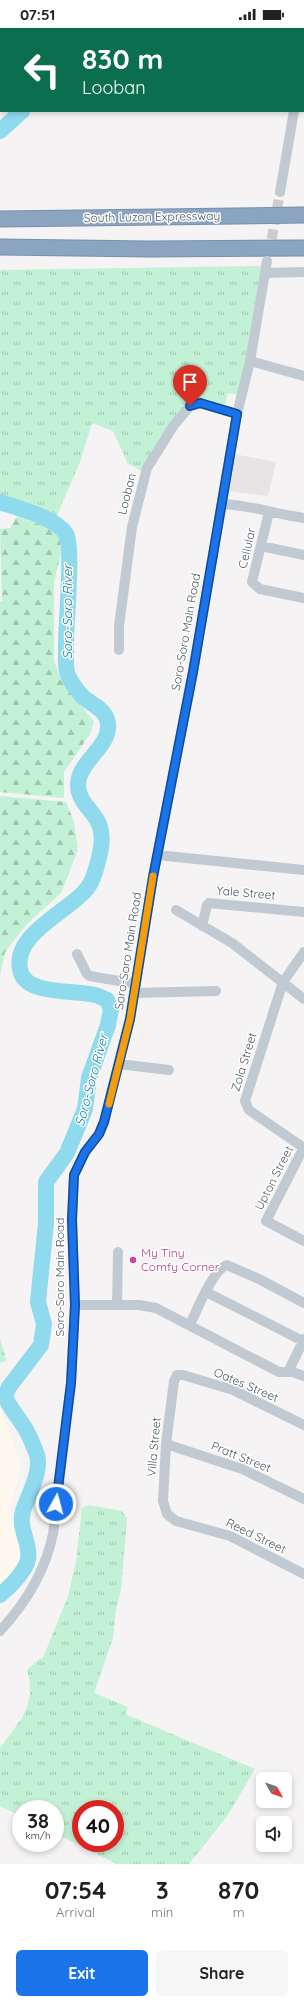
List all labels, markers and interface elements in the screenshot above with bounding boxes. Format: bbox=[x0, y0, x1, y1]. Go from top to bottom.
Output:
text: 07:51 bbox=[20, 5, 55, 24]
text: 830 m bbox=[82, 41, 163, 76]
icon: left bbox=[16, 44, 68, 96]
text: Looban bbox=[82, 76, 146, 99]
street label: South Luzon Expressway bbox=[84, 208, 220, 225]
pin bbox=[173, 365, 207, 406]
icon: arrive bbox=[179, 371, 201, 393]
street label: Looban bbox=[114, 472, 139, 516]
street label: Cellular bbox=[235, 526, 259, 570]
water label: Soro-Soro River bbox=[59, 563, 75, 659]
street label: Soro-Soro Main Road bbox=[168, 572, 203, 692]
street label: Yale Street bbox=[216, 882, 276, 903]
street label: Soro-Soro Main Road bbox=[111, 891, 144, 1011]
water label: Soro-Soro River bbox=[71, 1030, 112, 1128]
street label: Zola Street bbox=[227, 1030, 260, 1093]
street label: Upton Street bbox=[251, 1143, 296, 1212]
street label: Soro-Soro Main Road bbox=[52, 1218, 67, 1336]
place label: My Tiny Comfy Corner bbox=[141, 1245, 220, 1274]
marker: My Tiny Comfy Corner bbox=[128, 1255, 138, 1265]
street label: Oates Street bbox=[212, 1364, 281, 1405]
street label: Villa Street bbox=[143, 1417, 164, 1477]
street label: Pratt Street bbox=[209, 1438, 273, 1475]
position arrow bbox=[35, 1483, 77, 1525]
street label: Reed Street bbox=[224, 1515, 289, 1557]
north arrow bbox=[256, 1772, 292, 1808]
map controls bbox=[256, 1772, 292, 1852]
speed limit sign: 40 bbox=[72, 1800, 124, 1852]
text: 38 bbox=[27, 1808, 49, 1833]
button: sound bbox=[256, 1816, 292, 1852]
text: km/h bbox=[25, 1829, 51, 1842]
text: 07:54 bbox=[45, 1875, 106, 1905]
text: 3 bbox=[156, 1875, 169, 1905]
text: 870 bbox=[218, 1875, 259, 1905]
text: Arrival bbox=[56, 1904, 95, 1920]
text: min bbox=[151, 1904, 173, 1920]
text: m bbox=[233, 1904, 245, 1920]
button: Exit bbox=[16, 1950, 148, 1996]
button: Share bbox=[156, 1950, 288, 1996]

